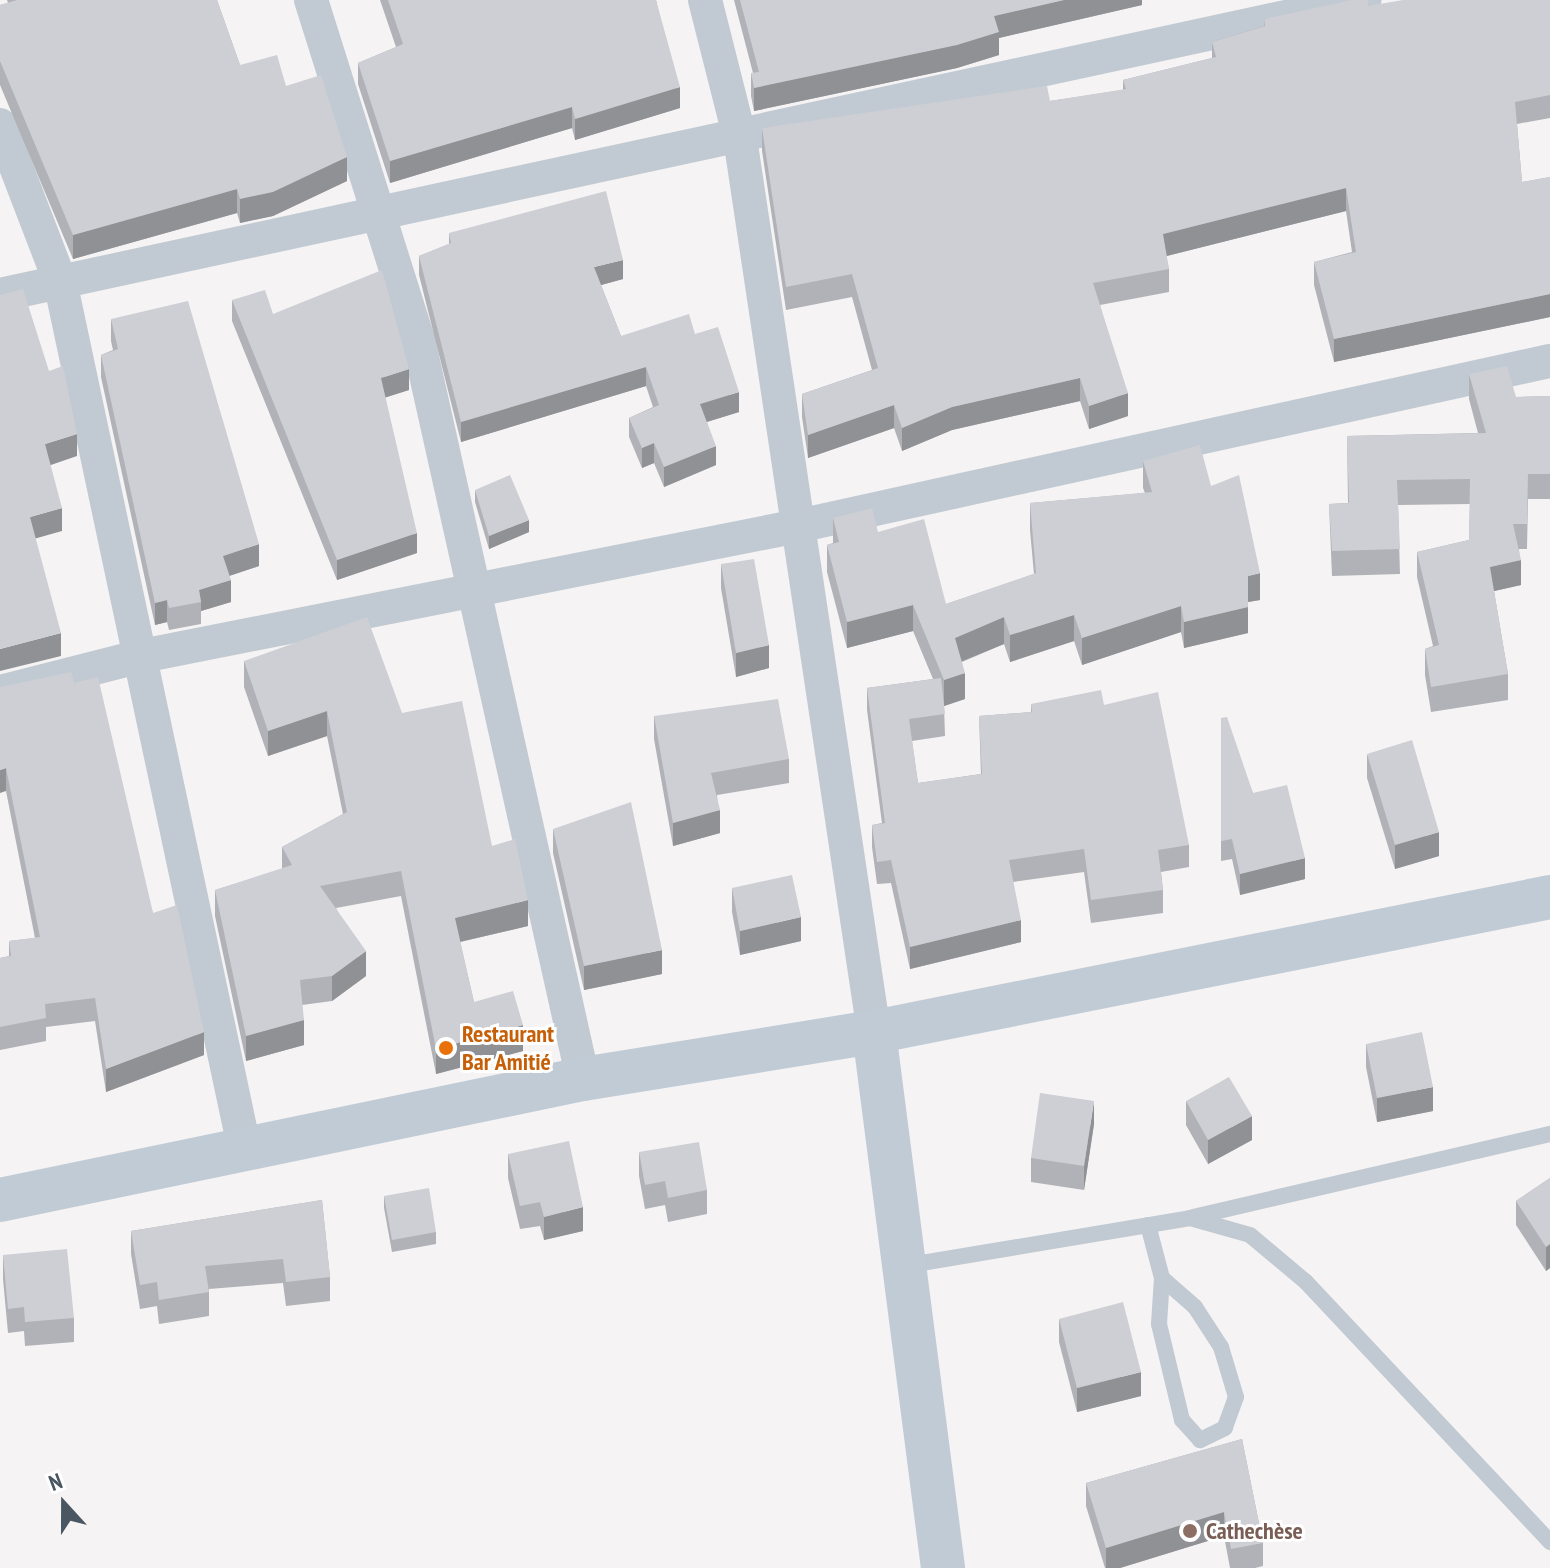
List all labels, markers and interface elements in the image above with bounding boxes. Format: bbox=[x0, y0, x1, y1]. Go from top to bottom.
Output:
place label: Restaurant Bar Amitié bbox=[462, 1020, 554, 1076]
marker: Restaurant Bar Amitié bbox=[437, 1039, 455, 1057]
north arrow bbox=[24, 1464, 104, 1544]
text: N bbox=[45, 1466, 66, 1497]
place label: Cathechèse bbox=[1206, 1517, 1303, 1545]
marker: Cathechèse bbox=[1181, 1522, 1199, 1540]

